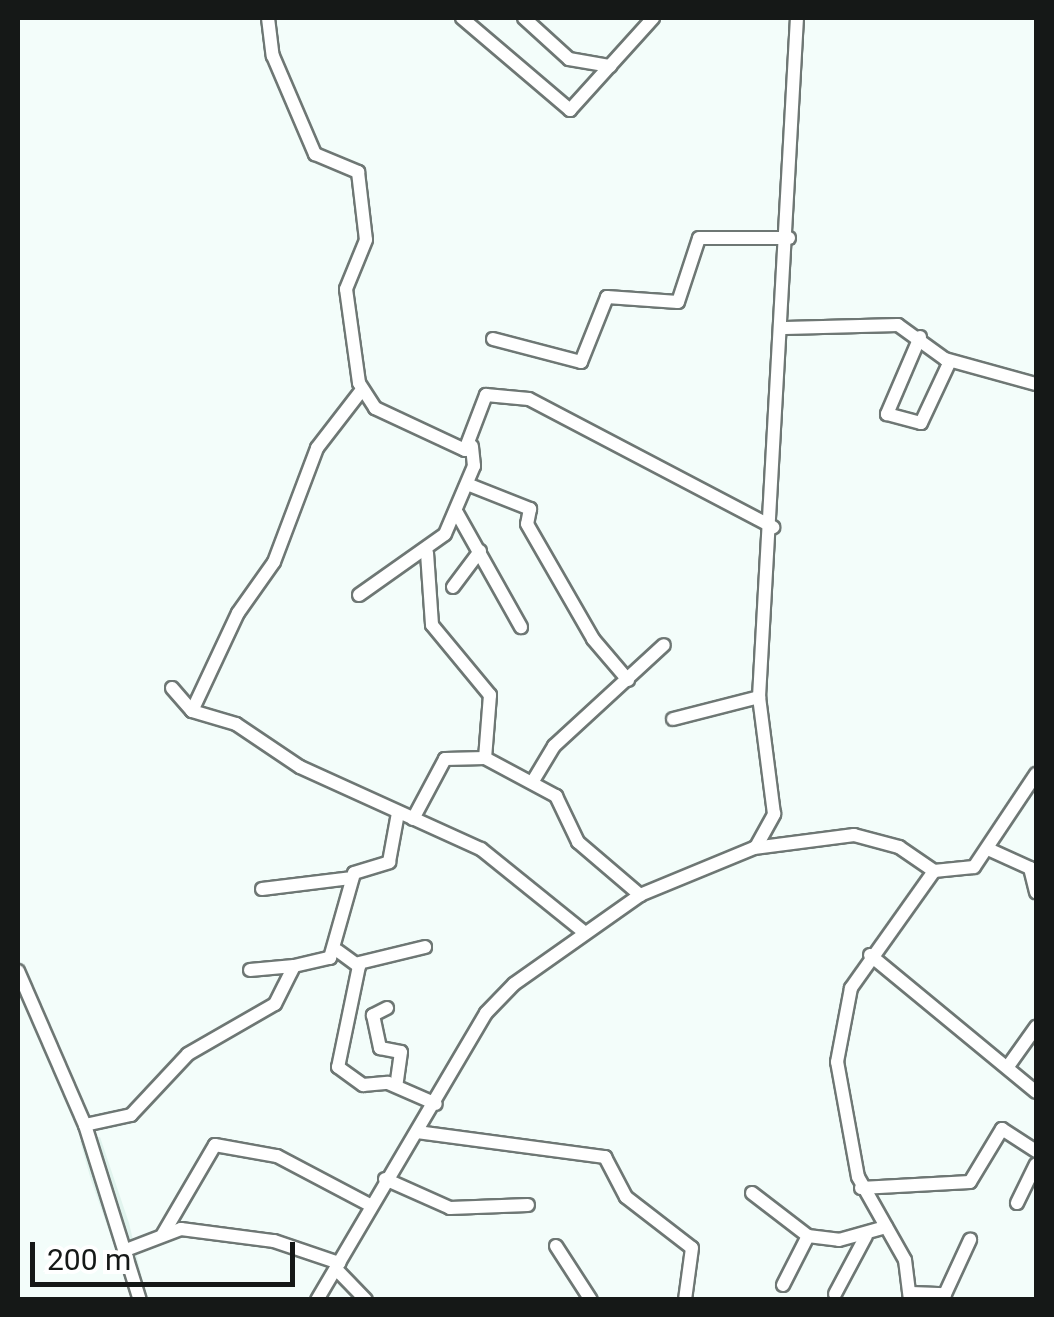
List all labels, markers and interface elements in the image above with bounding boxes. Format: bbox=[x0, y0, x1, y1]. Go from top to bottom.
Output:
scale bar bbox=[35, 1222, 300, 1284]
text: 200 m bbox=[47, 1242, 131, 1277]

